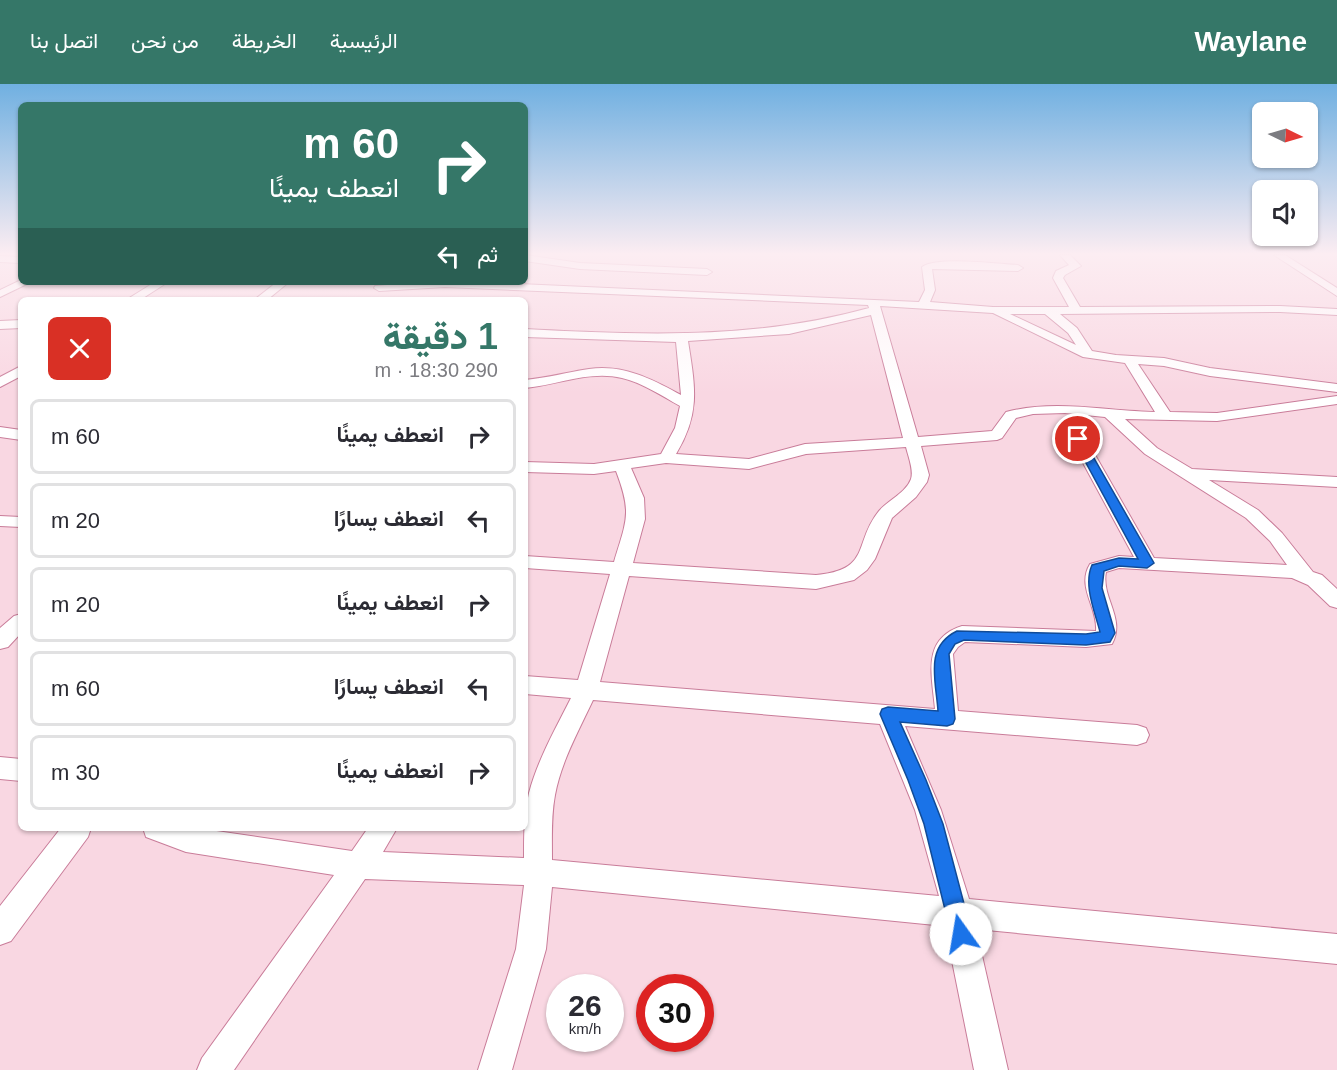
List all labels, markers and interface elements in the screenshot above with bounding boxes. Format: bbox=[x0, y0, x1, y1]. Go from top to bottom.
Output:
text: Waylane bbox=[1194, 26, 1307, 57]
text: اتصل بنا bbox=[30, 29, 98, 52]
text: من نحن bbox=[131, 29, 199, 52]
text: الخريطة bbox=[232, 29, 297, 52]
text: الرئيسية bbox=[330, 29, 398, 52]
north arrow bbox=[1252, 102, 1318, 168]
map controls bbox=[1252, 102, 1318, 246]
text: 60 m bbox=[303, 120, 399, 167]
icon: right bbox=[420, 126, 498, 204]
text: انعطف يمينًا bbox=[269, 173, 399, 203]
button: sound bbox=[1252, 180, 1318, 246]
icon: left bbox=[432, 240, 465, 273]
text: ثم bbox=[477, 242, 498, 267]
text: 1 دقيقة bbox=[383, 316, 498, 357]
button: close bbox=[48, 317, 111, 380]
text: 290 m · 18:30 bbox=[375, 359, 498, 381]
pin bbox=[1052, 413, 1103, 464]
icon: right bbox=[462, 420, 495, 453]
text: انعطف يمينًا bbox=[336, 422, 444, 447]
icon: arrive bbox=[1061, 422, 1094, 455]
text: 60 m bbox=[51, 424, 100, 449]
icon: left bbox=[462, 504, 495, 537]
text: انعطف يسارًا bbox=[334, 506, 444, 531]
text: 20 m bbox=[51, 508, 100, 533]
icon: right bbox=[462, 588, 495, 621]
text: انعطف يمينًا bbox=[336, 590, 444, 615]
text: 20 m bbox=[51, 592, 100, 617]
icon: left bbox=[462, 672, 495, 705]
text: انعطف يسارًا bbox=[334, 674, 444, 699]
text: 60 m bbox=[51, 676, 100, 701]
icon: right bbox=[462, 756, 495, 789]
text: انعطف يمينًا bbox=[336, 758, 444, 783]
text: 30 m bbox=[51, 760, 100, 785]
position arrow bbox=[929, 902, 993, 966]
speed limit sign: 30 bbox=[636, 974, 714, 1052]
text: 26 bbox=[568, 989, 602, 1022]
text: km/h bbox=[569, 1020, 601, 1037]

